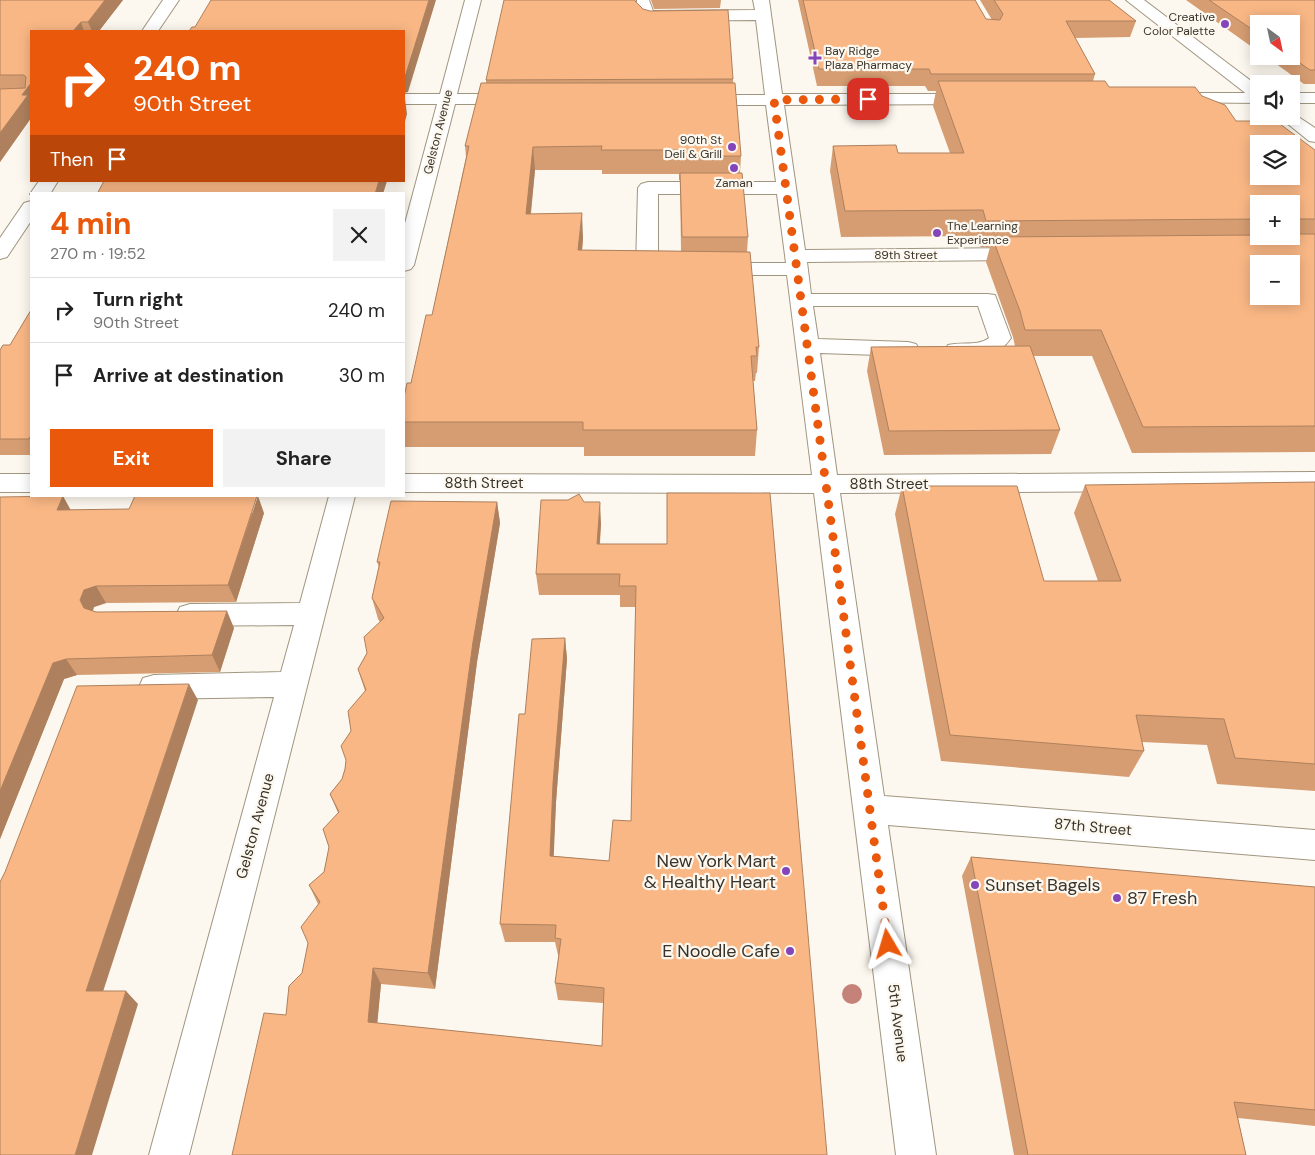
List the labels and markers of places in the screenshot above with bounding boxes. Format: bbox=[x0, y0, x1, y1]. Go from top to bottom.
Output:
place label: Creative Color Palette bbox=[1143, 9, 1215, 39]
marker: Creative Color Palette bbox=[1219, 18, 1231, 30]
place label: Bay Ridge Plaza Pharmacy bbox=[825, 43, 912, 73]
marker: Bay Ridge Plaza Pharmacy bbox=[809, 52, 821, 64]
pin bbox=[847, 78, 889, 120]
place label: 90th St Deli & Grill bbox=[664, 132, 722, 162]
marker: 90th St Deli & Grill bbox=[726, 141, 738, 153]
marker: Zaman bbox=[728, 162, 740, 174]
place label: Zaman bbox=[715, 175, 753, 191]
place label: The Learning Experience bbox=[947, 218, 1018, 248]
marker: The Learning Experience bbox=[931, 227, 943, 239]
place label: New York Mart & Healthy Heart bbox=[644, 849, 776, 894]
marker: New York Mart & Healthy Heart bbox=[780, 865, 792, 877]
place label: Sunset Bagels bbox=[985, 873, 1101, 897]
marker: Sunset Bagels bbox=[969, 879, 981, 891]
place label: 87 Fresh bbox=[1127, 886, 1197, 910]
marker: 87 Fresh bbox=[1111, 892, 1123, 904]
place label: E Noodle Cafe bbox=[662, 939, 780, 963]
marker: E Noodle Cafe bbox=[784, 945, 796, 957]

